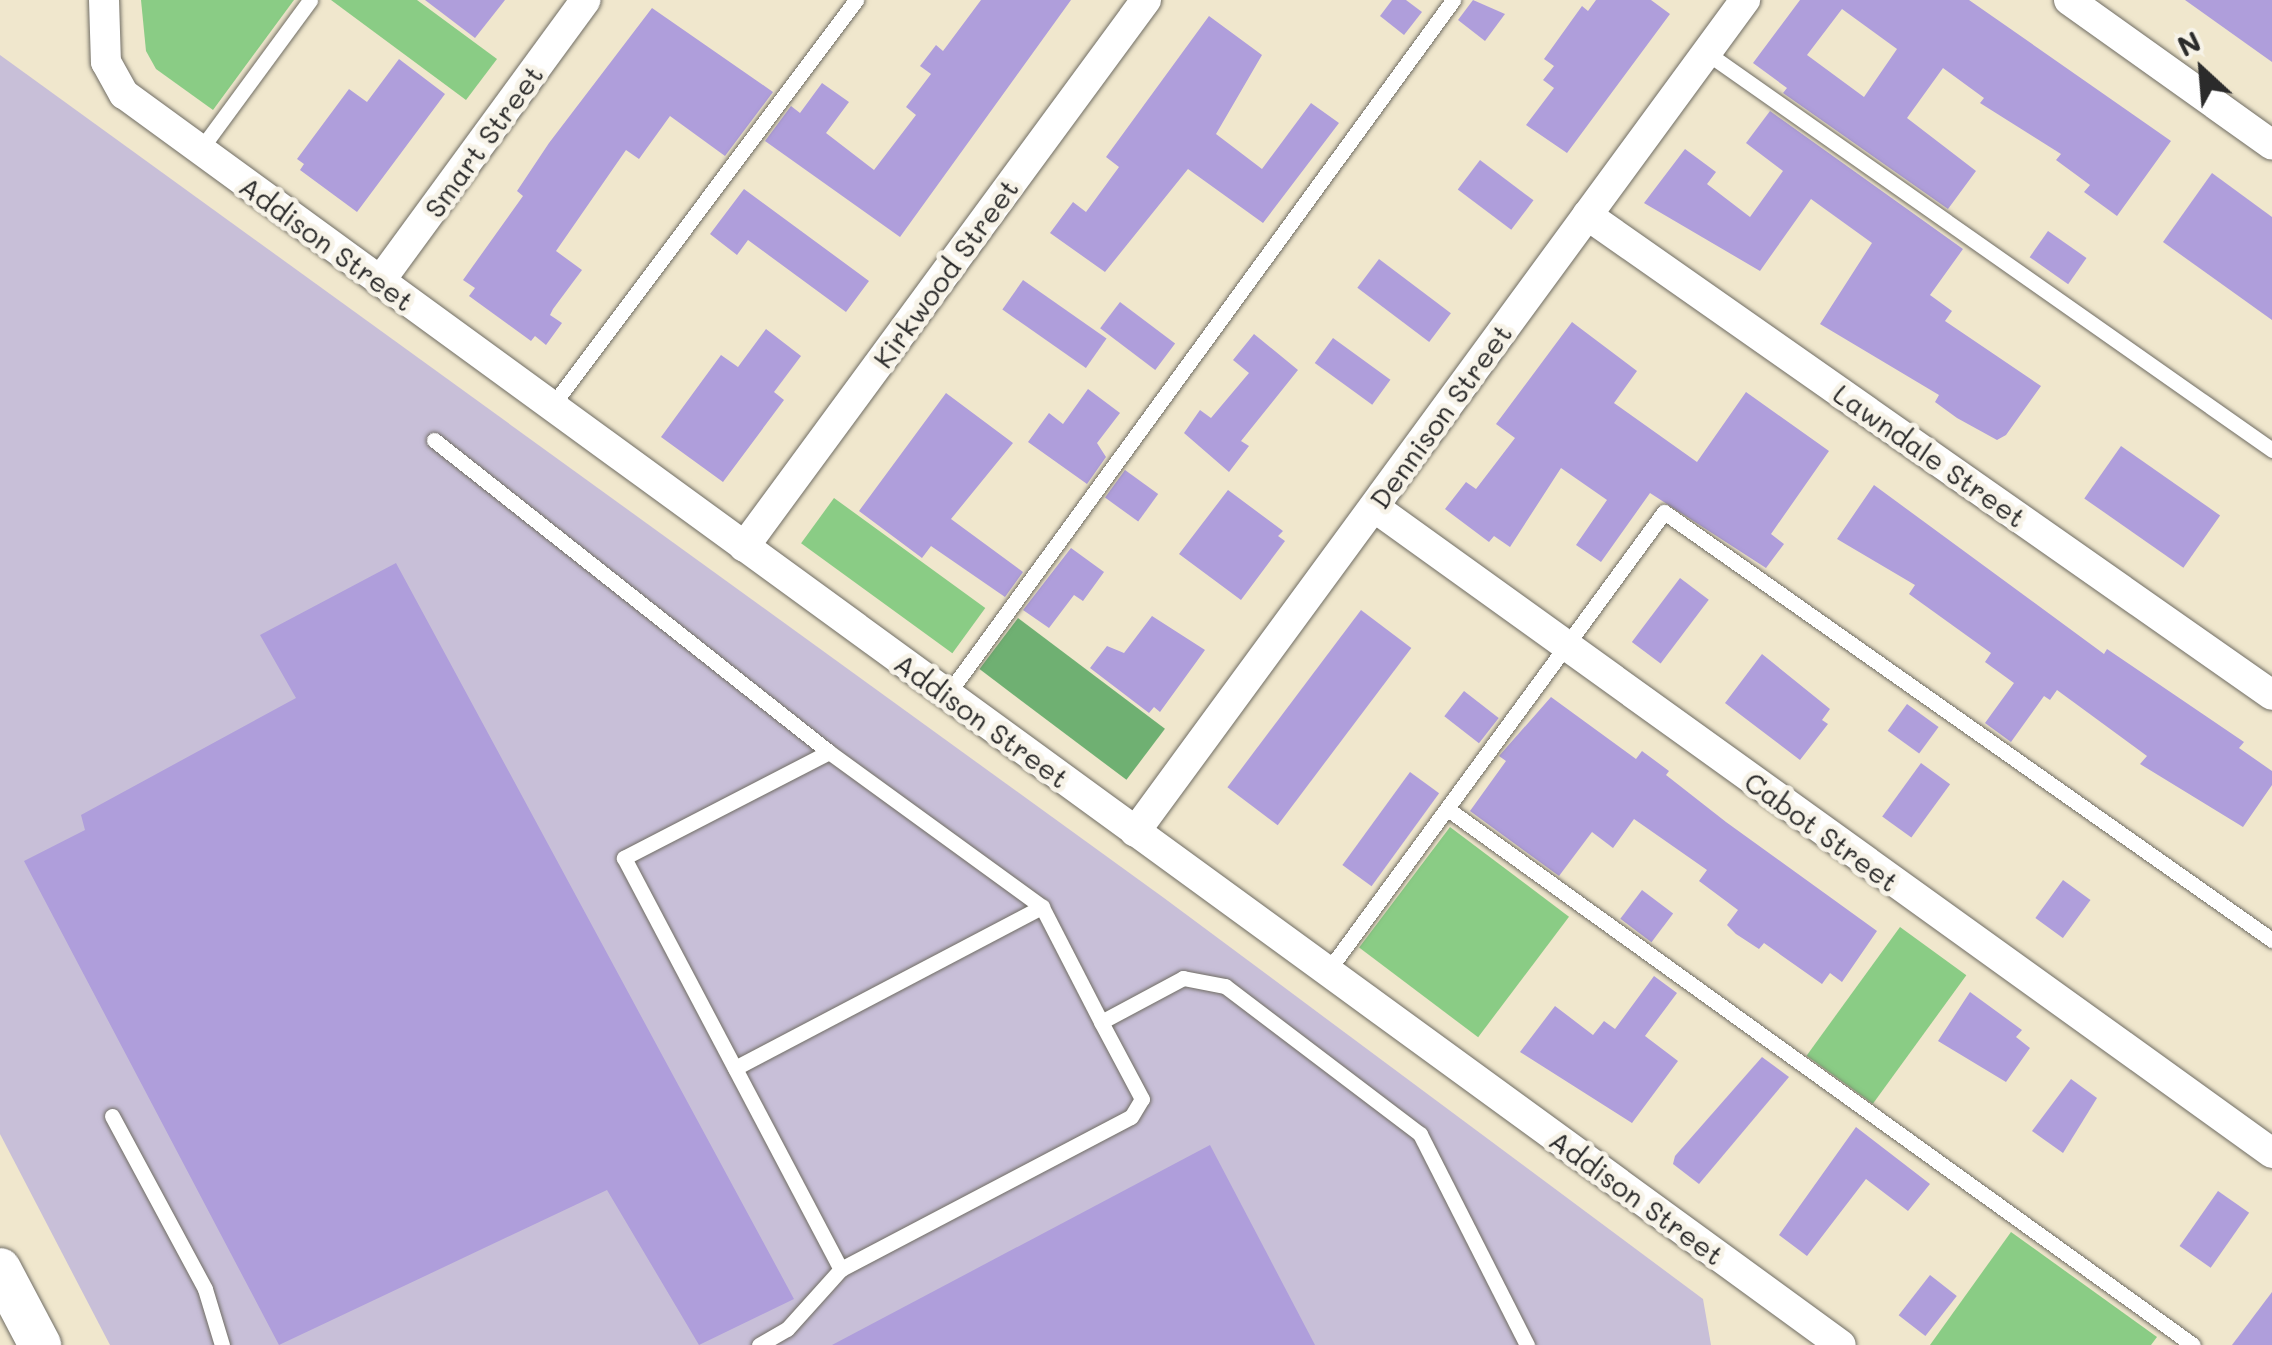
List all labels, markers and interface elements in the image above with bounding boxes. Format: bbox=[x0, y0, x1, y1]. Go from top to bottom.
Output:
north arrow bbox=[2152, 20, 2252, 120]
text: N bbox=[2171, 22, 2206, 64]
street label: Smart Street bbox=[417, 58, 549, 224]
street label: Addison Street bbox=[233, 168, 421, 318]
street label: Kirkwood Street bbox=[865, 172, 1025, 374]
street label: Dennison Street bbox=[1362, 317, 1518, 515]
street label: Lawndale Street bbox=[1827, 376, 2033, 534]
street label: Addison Street bbox=[888, 645, 1076, 795]
street label: Cabot Street bbox=[1738, 764, 1906, 898]
street label: Addison Street bbox=[1543, 1122, 1731, 1272]

